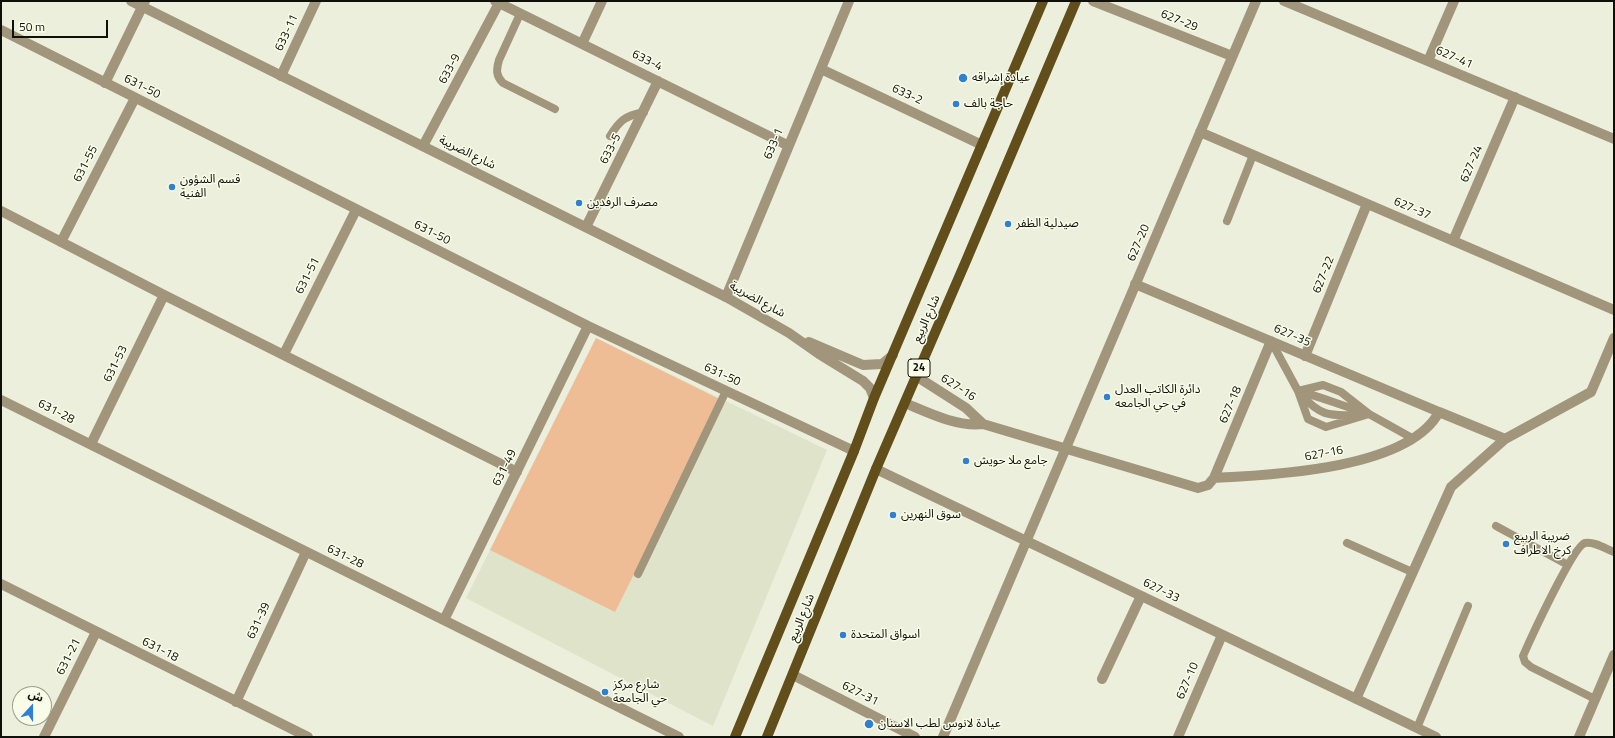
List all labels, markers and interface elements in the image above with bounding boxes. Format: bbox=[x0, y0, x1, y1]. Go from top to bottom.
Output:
street label: 627-29 bbox=[1158, 7, 1200, 35]
scale bar bbox=[14, 12, 110, 38]
street label: 633-11 bbox=[272, 12, 302, 54]
text: 50 m bbox=[19, 17, 45, 36]
street label: 627-41 bbox=[1433, 44, 1475, 72]
street label: 633-4 bbox=[629, 47, 665, 75]
street label: 633-9 bbox=[436, 51, 464, 87]
place label: عيادة إشراقه bbox=[972, 71, 1030, 85]
street label: 631-50 bbox=[121, 72, 163, 102]
marker: عيادة إشراقه bbox=[957, 72, 969, 84]
street label: 633-2 bbox=[889, 82, 925, 108]
place label: حاجة بالف bbox=[964, 97, 1013, 111]
marker: حاجة بالف bbox=[951, 99, 961, 109]
street label: 633-1 bbox=[761, 126, 787, 162]
street label: 633-5 bbox=[597, 131, 625, 167]
street label: شارع الضريبة bbox=[436, 133, 498, 173]
street label: 631-55 bbox=[71, 143, 101, 185]
street label: 627-24 bbox=[1458, 143, 1486, 185]
place label: قسم الشؤون الفنية bbox=[180, 173, 240, 201]
marker: قسم الشؤون الفنية bbox=[167, 182, 177, 192]
street label: 627-37 bbox=[1391, 195, 1433, 223]
place label: مصرف الرفدين bbox=[587, 196, 658, 210]
marker: مصرف الرفدين bbox=[574, 198, 584, 208]
place label: صيدلية الظفر bbox=[1016, 217, 1079, 231]
street label: 631-50 bbox=[411, 218, 453, 248]
marker: صيدلية الظفر bbox=[1003, 219, 1013, 229]
street label: 627-20 bbox=[1125, 222, 1153, 264]
street label: 627-22 bbox=[1310, 254, 1338, 296]
street label: 631-51 bbox=[293, 255, 323, 297]
street label: شارع الضريبة bbox=[727, 279, 787, 321]
street label: شارع الربيع bbox=[910, 293, 944, 345]
street label: 627-35 bbox=[1271, 322, 1313, 350]
street label: 631-53 bbox=[101, 343, 131, 385]
road number: 24 bbox=[908, 359, 930, 377]
street label: 631-50 bbox=[701, 360, 743, 390]
street label: 627-16 bbox=[938, 371, 978, 405]
place label: دائرة الكاتب العدل في حي الجامعه bbox=[1115, 383, 1200, 411]
street label: 627-18 bbox=[1217, 384, 1245, 426]
marker: دائرة الكاتب العدل في حي الجامعه bbox=[1102, 392, 1112, 402]
street label: 631-28 bbox=[35, 397, 77, 427]
street label: 627-16 bbox=[1304, 443, 1344, 465]
street label: 631-49 bbox=[490, 447, 520, 489]
place label: جامع ملا حويش bbox=[974, 454, 1048, 468]
marker: جامع ملا حويش bbox=[961, 456, 971, 466]
place label: سوق النهرين bbox=[901, 508, 961, 522]
marker: سوق النهرين bbox=[888, 510, 898, 520]
place label: ضريبة الربيع كرخ الاطراف bbox=[1514, 530, 1571, 558]
marker: ضريبة الربيع كرخ الاطراف bbox=[1501, 539, 1511, 549]
street label: 631-28 bbox=[324, 542, 366, 572]
street label: 627-33 bbox=[1140, 576, 1182, 606]
street label: شارع الربيع bbox=[786, 592, 818, 644]
street label: 631-39 bbox=[244, 600, 274, 642]
place label: اسواق المتحدة bbox=[851, 628, 920, 642]
marker: اسواق المتحدة bbox=[838, 630, 848, 640]
street label: 631-18 bbox=[139, 635, 181, 665]
street label: 631-21 bbox=[54, 636, 84, 678]
street label: 627-10 bbox=[1174, 660, 1202, 702]
place label: شارع مركز حي الجامعة bbox=[613, 678, 667, 706]
street label: 627-31 bbox=[839, 679, 881, 709]
north arrow bbox=[12, 686, 52, 726]
text: ش bbox=[26, 686, 46, 706]
marker: شارع مركز حي الجامعة bbox=[600, 687, 610, 697]
place label: عيادة لانوس لطب الاسنان bbox=[878, 717, 1001, 731]
marker: عيادة لانوس لطب الاسنان bbox=[863, 718, 875, 730]

